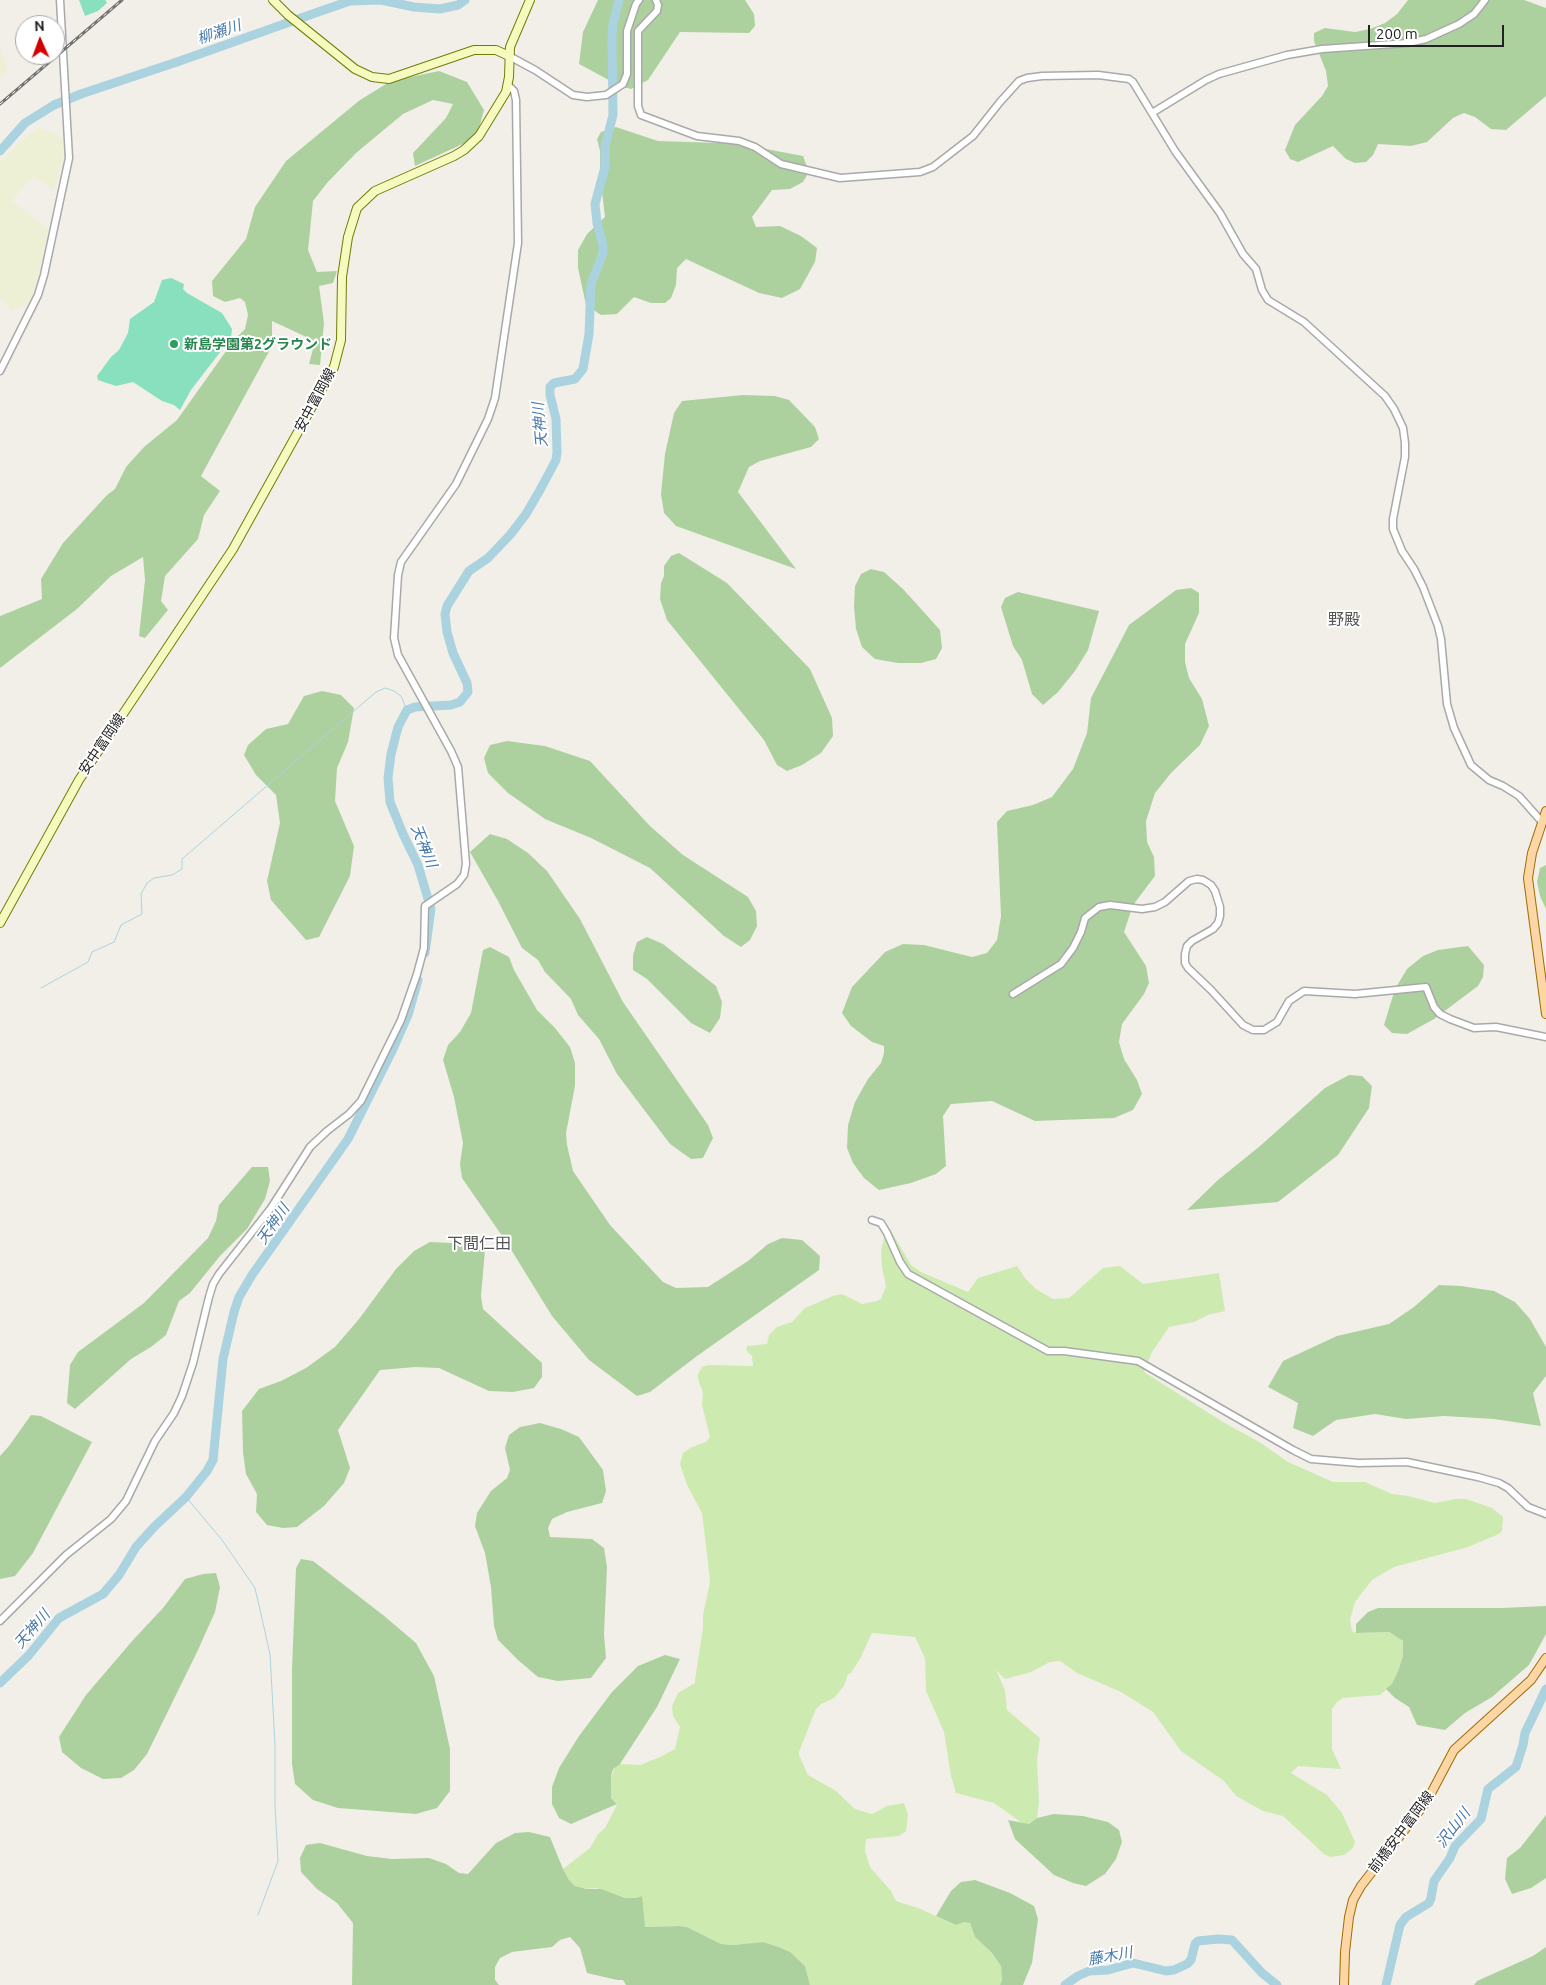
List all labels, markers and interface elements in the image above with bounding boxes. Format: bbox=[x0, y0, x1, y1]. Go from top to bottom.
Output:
north arrow bbox=[15, 15, 65, 65]
scale bar bbox=[1371, 15, 1507, 47]
water label: 柳瀬川 bbox=[195, 16, 243, 48]
text: N bbox=[34, 18, 45, 34]
text: 200 m bbox=[1376, 25, 1418, 42]
place label: 新島学園第2グラウンド bbox=[184, 336, 332, 352]
marker: 新島学園第2グラウンド bbox=[168, 338, 180, 350]
street label: 安中富岡線 bbox=[291, 365, 339, 435]
water label: 天神川 bbox=[529, 402, 551, 448]
district label: 野殿 bbox=[1328, 610, 1360, 630]
street label: 安中富岡線 bbox=[75, 710, 129, 778]
water label: 天神川 bbox=[407, 822, 441, 870]
water label: 天神川 bbox=[253, 1200, 293, 1248]
district label: 下間仁田 bbox=[447, 1234, 511, 1254]
water label: 天神川 bbox=[10, 1606, 54, 1652]
street label: 前橋安中富岡線 bbox=[1365, 1788, 1437, 1876]
water label: 沢山川 bbox=[1432, 1805, 1474, 1851]
water label: 藤木川 bbox=[1086, 1943, 1134, 1969]

